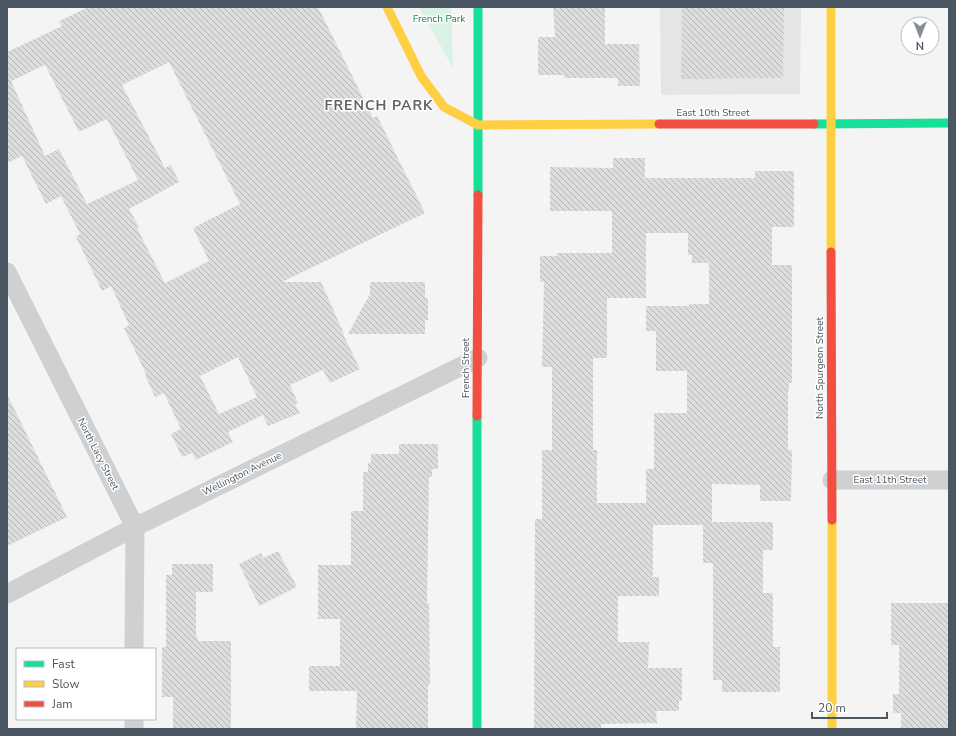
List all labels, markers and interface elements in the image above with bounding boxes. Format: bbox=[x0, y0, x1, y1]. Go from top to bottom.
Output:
park label: French Park bbox=[413, 12, 466, 26]
north arrow bbox=[900, 16, 940, 56]
text: N bbox=[916, 38, 924, 53]
district label: FRENCH PARK bbox=[325, 96, 433, 115]
street label: East 10th Street bbox=[677, 106, 750, 120]
street label: North Spurgeon Street bbox=[813, 317, 827, 419]
street label: French Street bbox=[459, 337, 473, 398]
street label: North Lacy Street bbox=[74, 416, 122, 493]
street label: Wellington Avenue bbox=[200, 449, 284, 499]
street label: East 11th Street bbox=[854, 473, 927, 487]
legend bbox=[16, 648, 156, 720]
text: Fast bbox=[52, 656, 75, 672]
text: Slow bbox=[52, 676, 80, 692]
scale bar bbox=[812, 694, 887, 720]
text: Jam bbox=[51, 696, 73, 712]
text: 20 m bbox=[818, 700, 846, 716]

